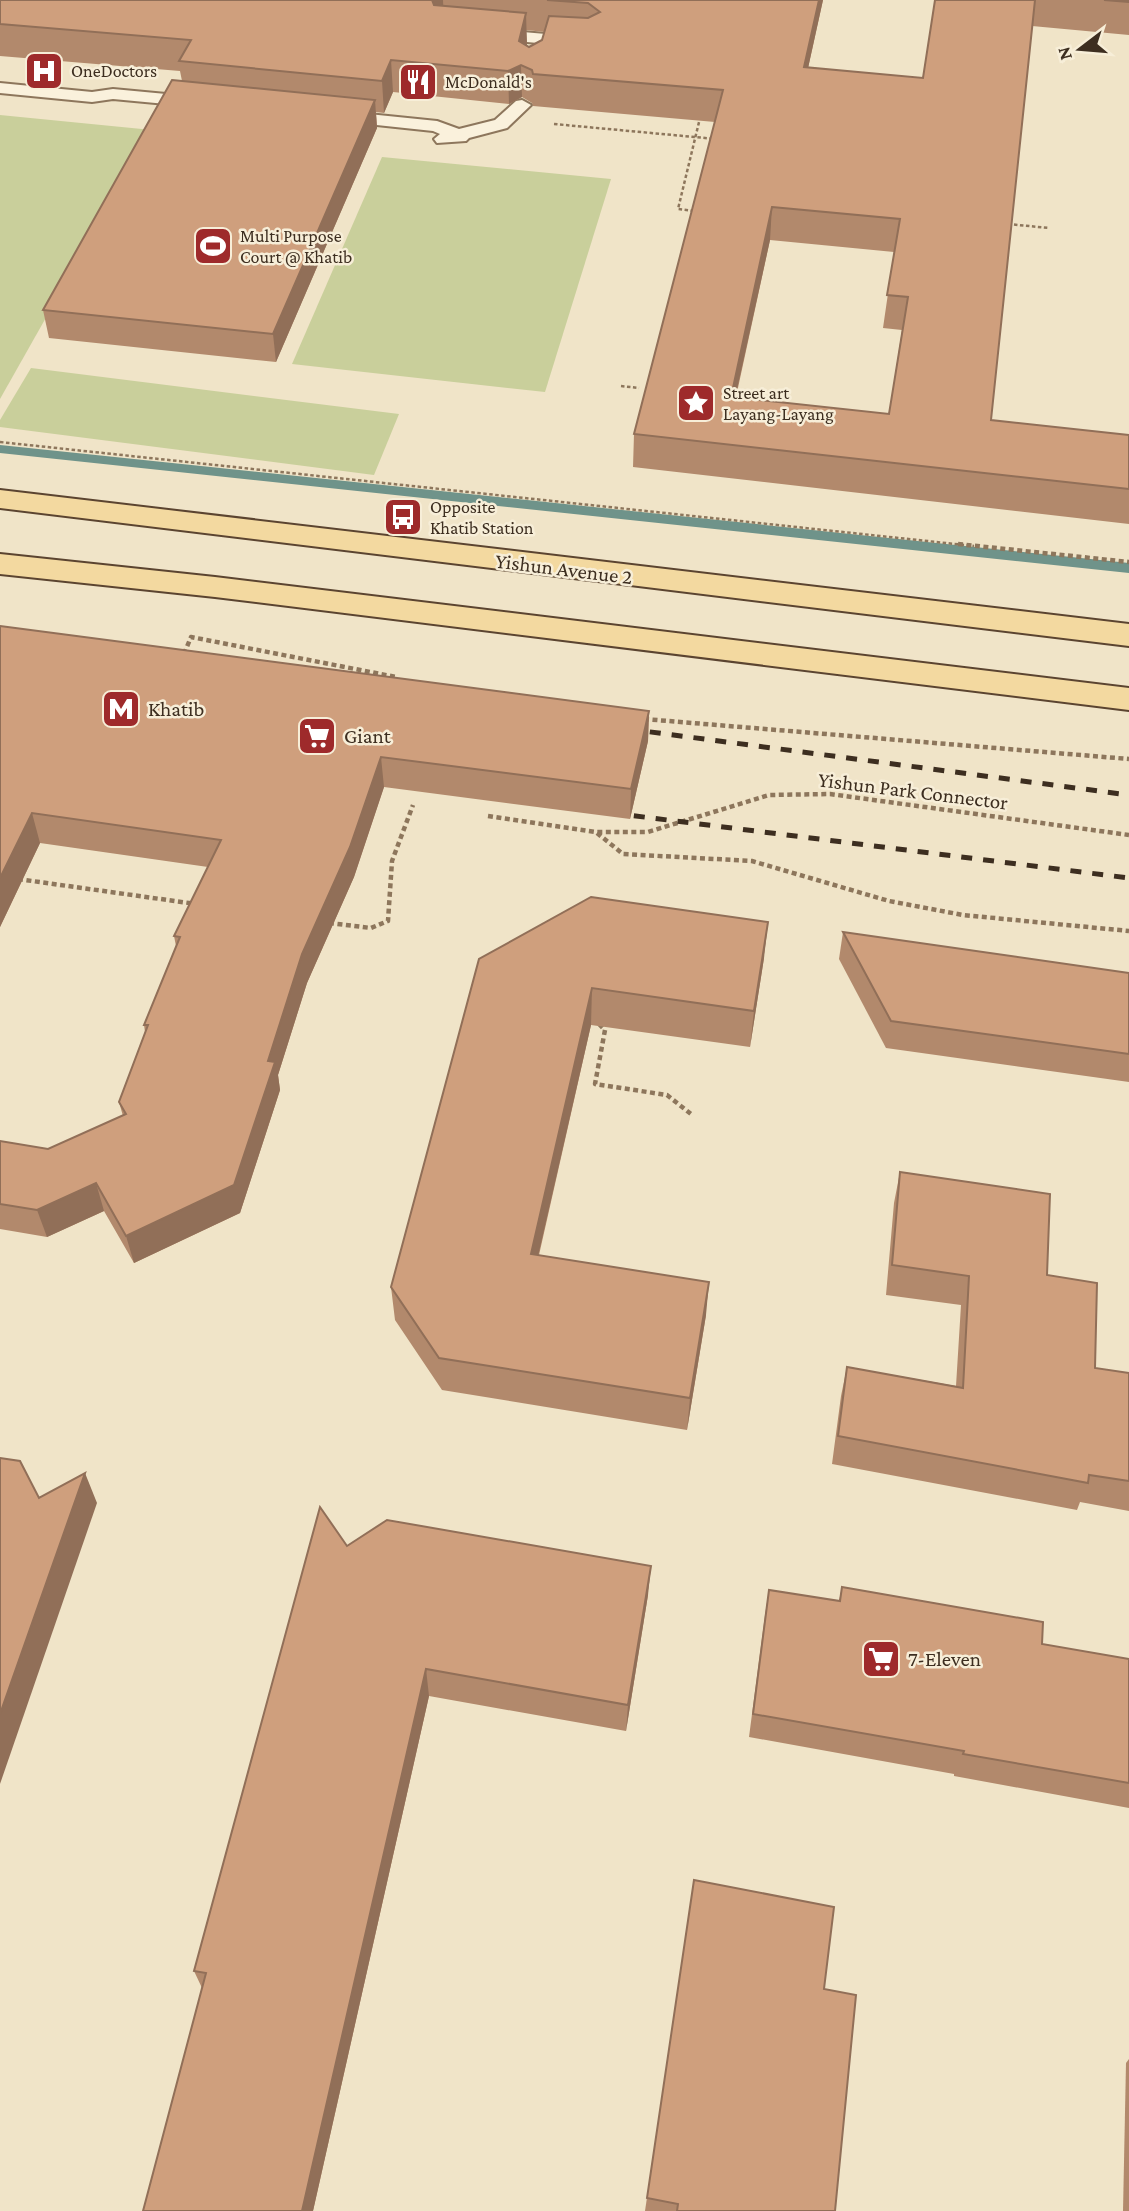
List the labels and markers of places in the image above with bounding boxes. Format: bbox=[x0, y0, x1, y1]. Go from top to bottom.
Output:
hospital icon: OneDoctors bbox=[23, 50, 65, 92]
place label: OneDoctors bbox=[71, 61, 157, 81]
restaurant icon: McDonald's bbox=[397, 61, 439, 103]
place label: McDonald's bbox=[445, 72, 532, 92]
sports icon: Multi Purpose Court @ Khatib bbox=[192, 225, 234, 267]
place label: Multi Purpose Court @ Khatib bbox=[240, 226, 352, 267]
place icon: Street art Layang-Layang bbox=[675, 382, 717, 424]
place label: Street art Layang-Layang bbox=[723, 383, 834, 424]
bus stop icon: Opposite Khatib Station bbox=[382, 496, 424, 538]
place label: Opposite Khatib Station bbox=[430, 497, 534, 538]
metro station icon: Khatib bbox=[100, 688, 142, 730]
place label: Khatib bbox=[148, 697, 204, 721]
supermarket icon: Giant bbox=[296, 715, 338, 757]
place label: Giant bbox=[344, 724, 392, 748]
supermarket icon: 7-Eleven bbox=[860, 1638, 902, 1680]
place label: 7-Eleven bbox=[908, 1647, 981, 1671]

